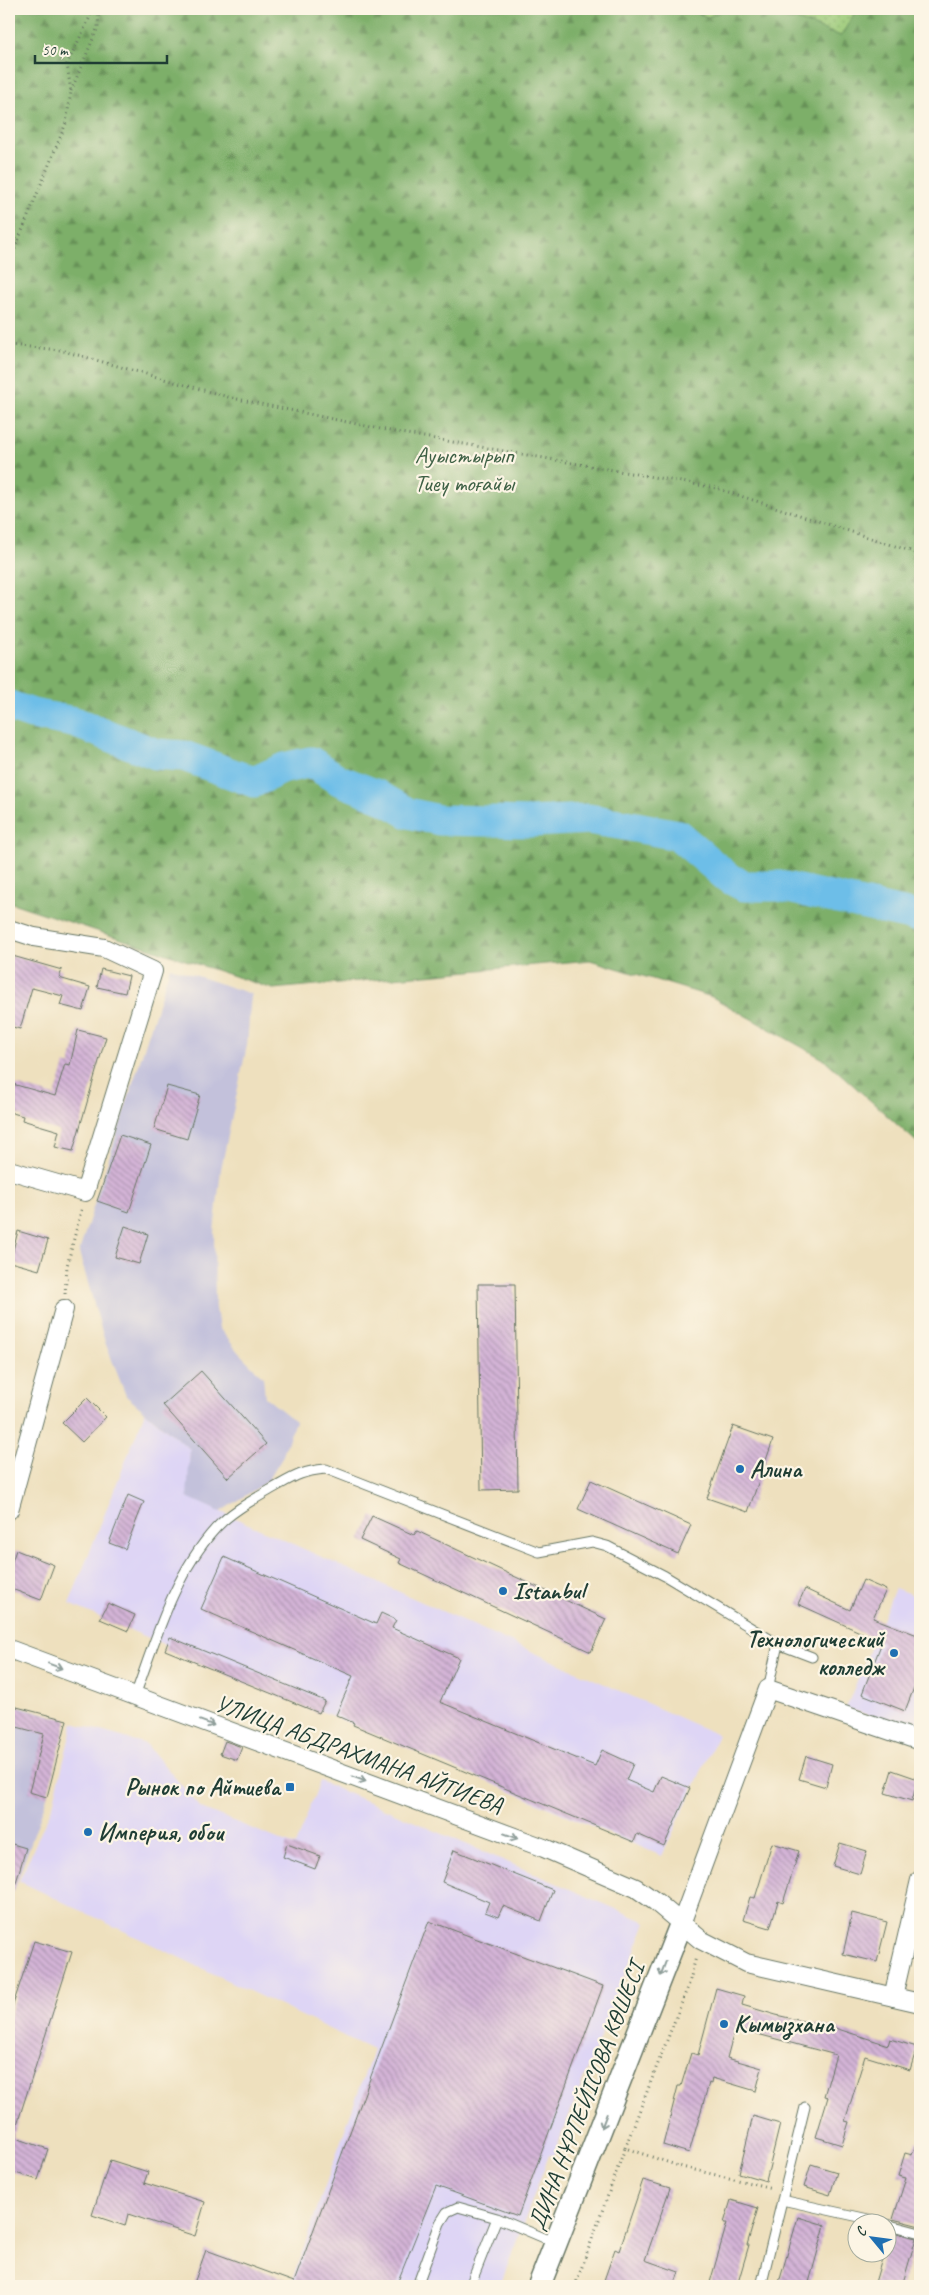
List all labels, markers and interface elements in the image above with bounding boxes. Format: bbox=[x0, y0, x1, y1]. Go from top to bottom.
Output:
scale bar bbox=[35, 32, 168, 64]
text: 50 m bbox=[42, 41, 69, 60]
park label: Ауыстырып Тиеу тоғайы bbox=[414, 440, 516, 498]
place label: Алина bbox=[750, 1454, 803, 1484]
marker: Алина bbox=[734, 1463, 746, 1475]
place label: Istanbul bbox=[513, 1576, 589, 1606]
marker: Istanbul bbox=[497, 1585, 509, 1597]
place label: Технологический колледж bbox=[746, 1624, 887, 1682]
marker: Технологический колледж bbox=[888, 1647, 900, 1659]
one-way arrow bbox=[46, 1662, 62, 1671]
street label: УЛИЦА АБДРАХМАНА АЙТИЕВА bbox=[211, 1688, 508, 1820]
one-way arrow bbox=[199, 1718, 214, 1728]
place label: Рынок по Айтиева bbox=[125, 1772, 282, 1802]
one-way arrow bbox=[351, 1775, 366, 1784]
marker: Рынок по Айтиева bbox=[284, 1781, 296, 1793]
place label: Империя, обои bbox=[98, 1817, 226, 1847]
marker: Империя, обои bbox=[82, 1826, 94, 1838]
one-way arrow bbox=[503, 1832, 519, 1841]
street label: ДИНА НҰРПЕЙІСОВА КӨШЕСІ bbox=[521, 1953, 653, 2234]
one-way arrow bbox=[658, 1961, 668, 1976]
place label: Кымызхана bbox=[734, 2009, 835, 2040]
marker: Кымызхана bbox=[718, 2018, 730, 2030]
one-way arrow bbox=[599, 2112, 608, 2128]
north arrow bbox=[846, 2212, 896, 2262]
text: С bbox=[852, 2223, 871, 2239]

